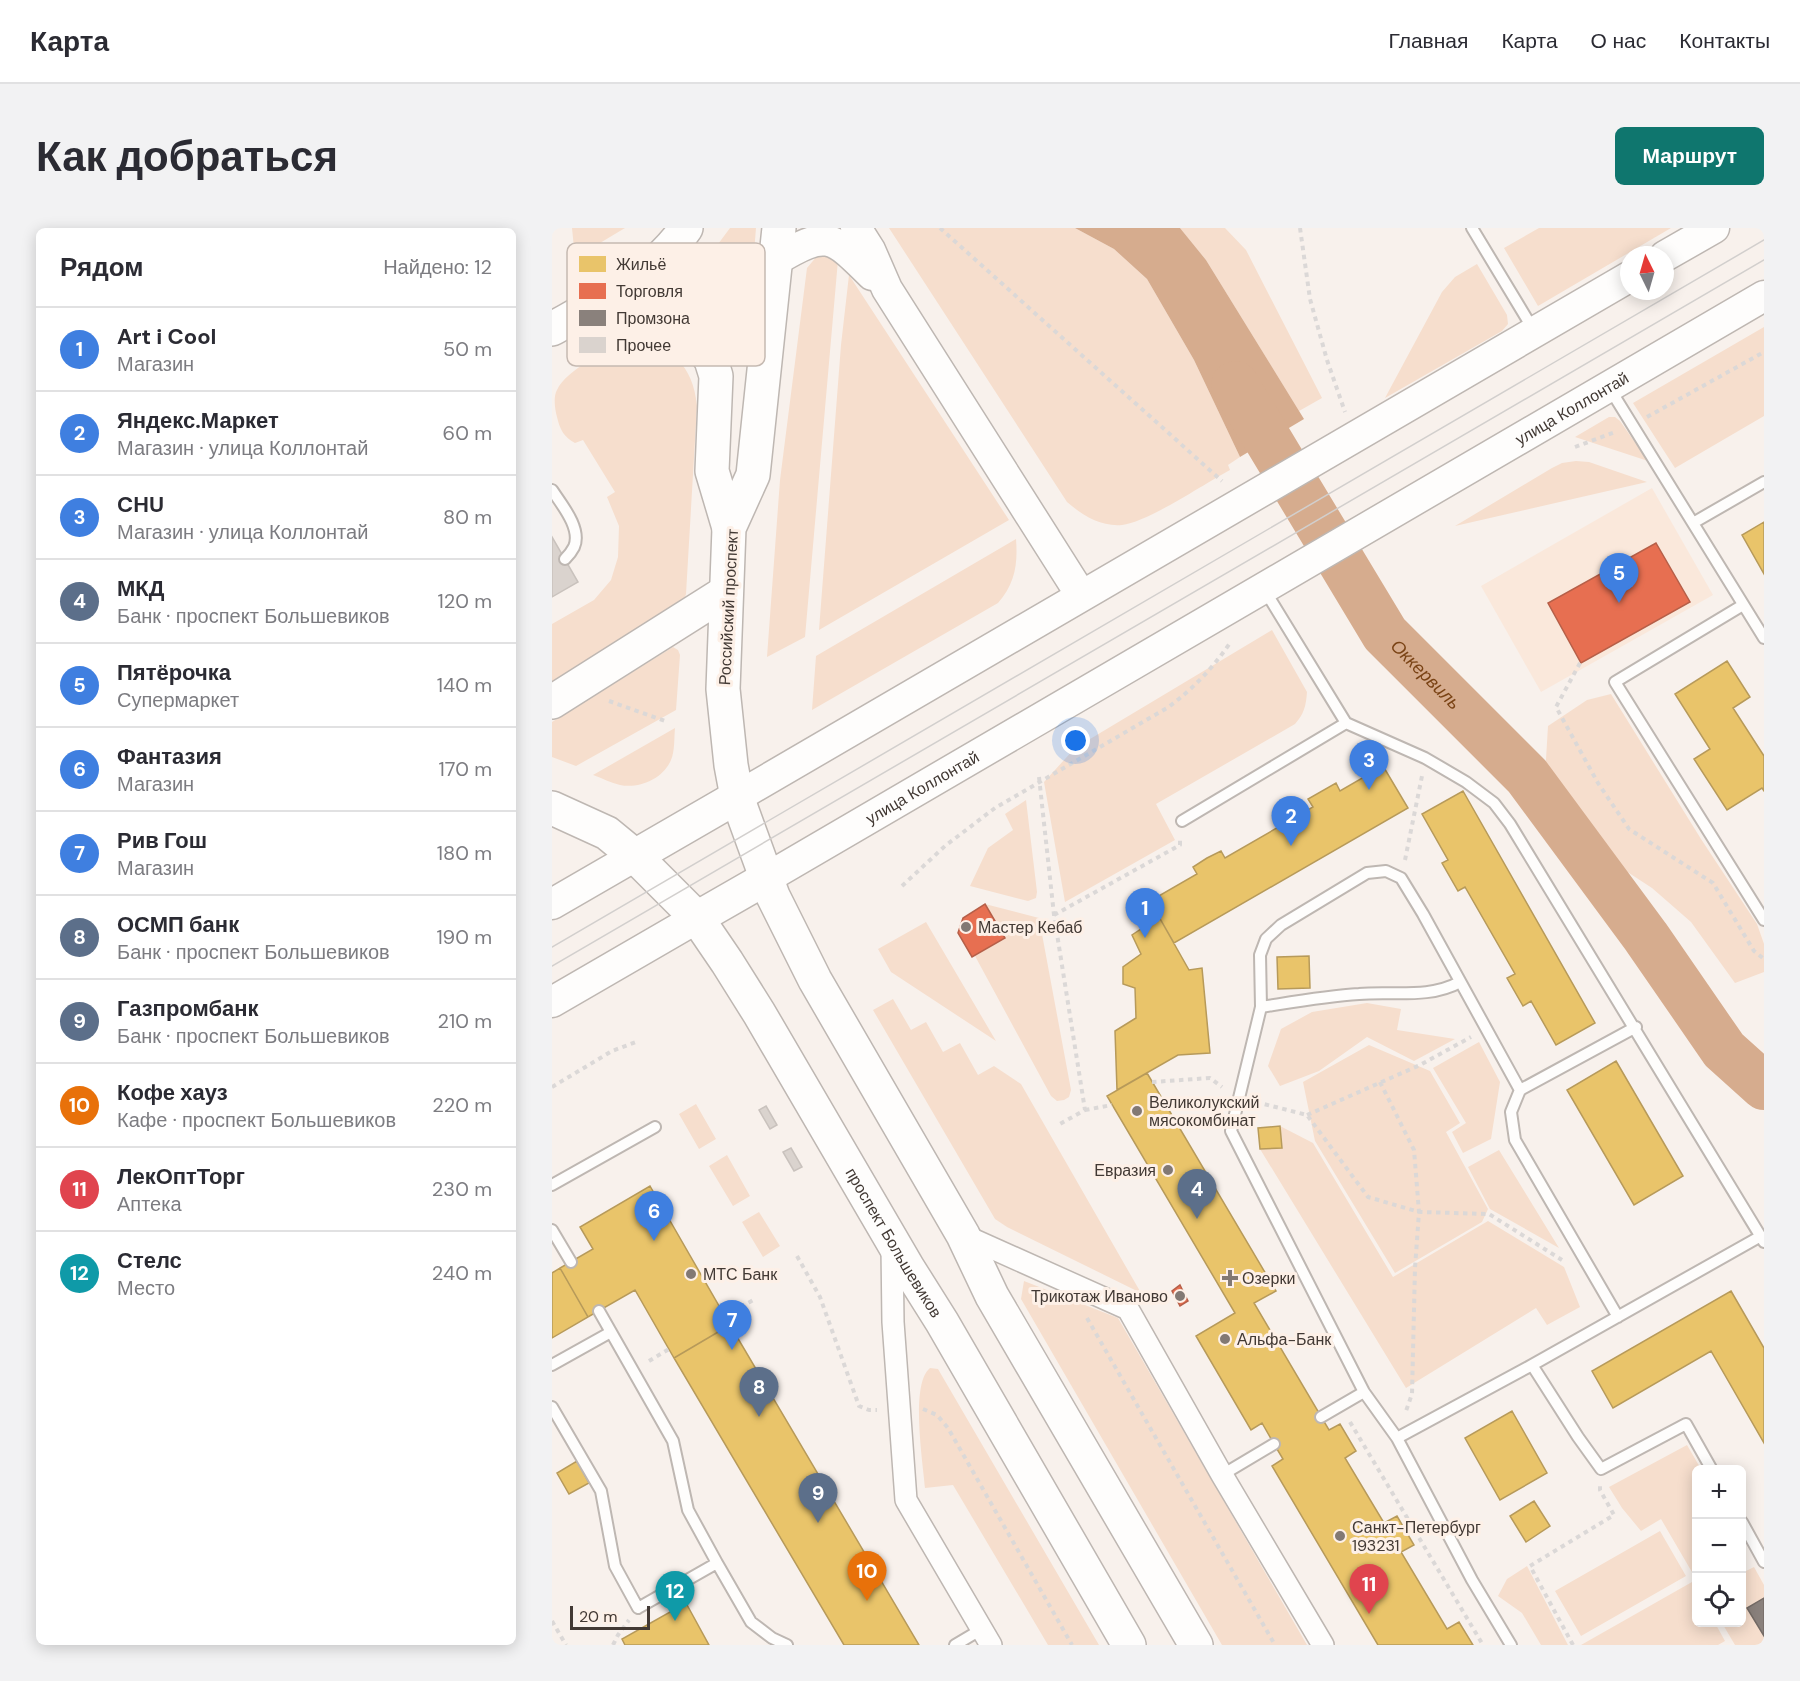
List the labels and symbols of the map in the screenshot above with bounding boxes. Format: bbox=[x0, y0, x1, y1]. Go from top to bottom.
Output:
legend bbox=[567, 243, 765, 366]
north arrow bbox=[1620, 246, 1674, 300]
text: Жильё bbox=[616, 254, 666, 275]
text: Торговля bbox=[616, 281, 683, 302]
text: Промзона bbox=[616, 308, 690, 329]
text: Прочее bbox=[616, 335, 671, 356]
street label: улица Коллонтай bbox=[1511, 367, 1632, 450]
street label: Российский проспект bbox=[714, 528, 743, 686]
pin: 5 bbox=[1600, 554, 1638, 603]
water label: Оккервиль bbox=[1385, 634, 1466, 715]
your location bbox=[1061, 726, 1090, 755]
pin: 3 bbox=[1350, 740, 1388, 790]
street label: улица Коллонтай bbox=[862, 746, 983, 829]
pin: 2 bbox=[1272, 796, 1310, 846]
pin: 1 bbox=[1126, 888, 1164, 938]
place label: Мастер Кебаб bbox=[978, 917, 1083, 938]
marker: Мастер Кебаб bbox=[959, 920, 973, 934]
place label: Великолукский мясокомбинат bbox=[1149, 1092, 1259, 1131]
marker: Великолукский мясокомбинат bbox=[1130, 1104, 1144, 1118]
place label: Евразия bbox=[1094, 1160, 1156, 1181]
marker: Евразия bbox=[1161, 1163, 1175, 1177]
street label: проспект Большевиков bbox=[841, 1164, 947, 1322]
pin: 4 bbox=[1178, 1170, 1216, 1219]
pin: 6 bbox=[634, 1192, 674, 1241]
place label: МТС Банк bbox=[703, 1264, 778, 1285]
marker: МТС Банк bbox=[684, 1267, 698, 1281]
place label: Озерки bbox=[1242, 1268, 1295, 1289]
marker: Озерки bbox=[1223, 1271, 1237, 1285]
place label: Трикотаж Иваново bbox=[1031, 1286, 1168, 1307]
marker: Трикотаж Иваново bbox=[1173, 1289, 1187, 1303]
pin: 7 bbox=[712, 1300, 752, 1350]
place label: Альфа-Банк bbox=[1237, 1329, 1332, 1350]
marker: Альфа-Банк bbox=[1218, 1332, 1232, 1346]
pin: 8 bbox=[740, 1368, 778, 1417]
pin: 9 bbox=[798, 1474, 838, 1523]
place label: Санкт-Петербург 193231 bbox=[1352, 1517, 1481, 1556]
marker: Санкт-Петербург 193231 bbox=[1333, 1529, 1347, 1543]
pin: 10 bbox=[848, 1552, 886, 1601]
pin: 11 bbox=[1350, 1564, 1388, 1614]
pin: 12 bbox=[656, 1572, 694, 1621]
scale bar bbox=[570, 1603, 650, 1630]

